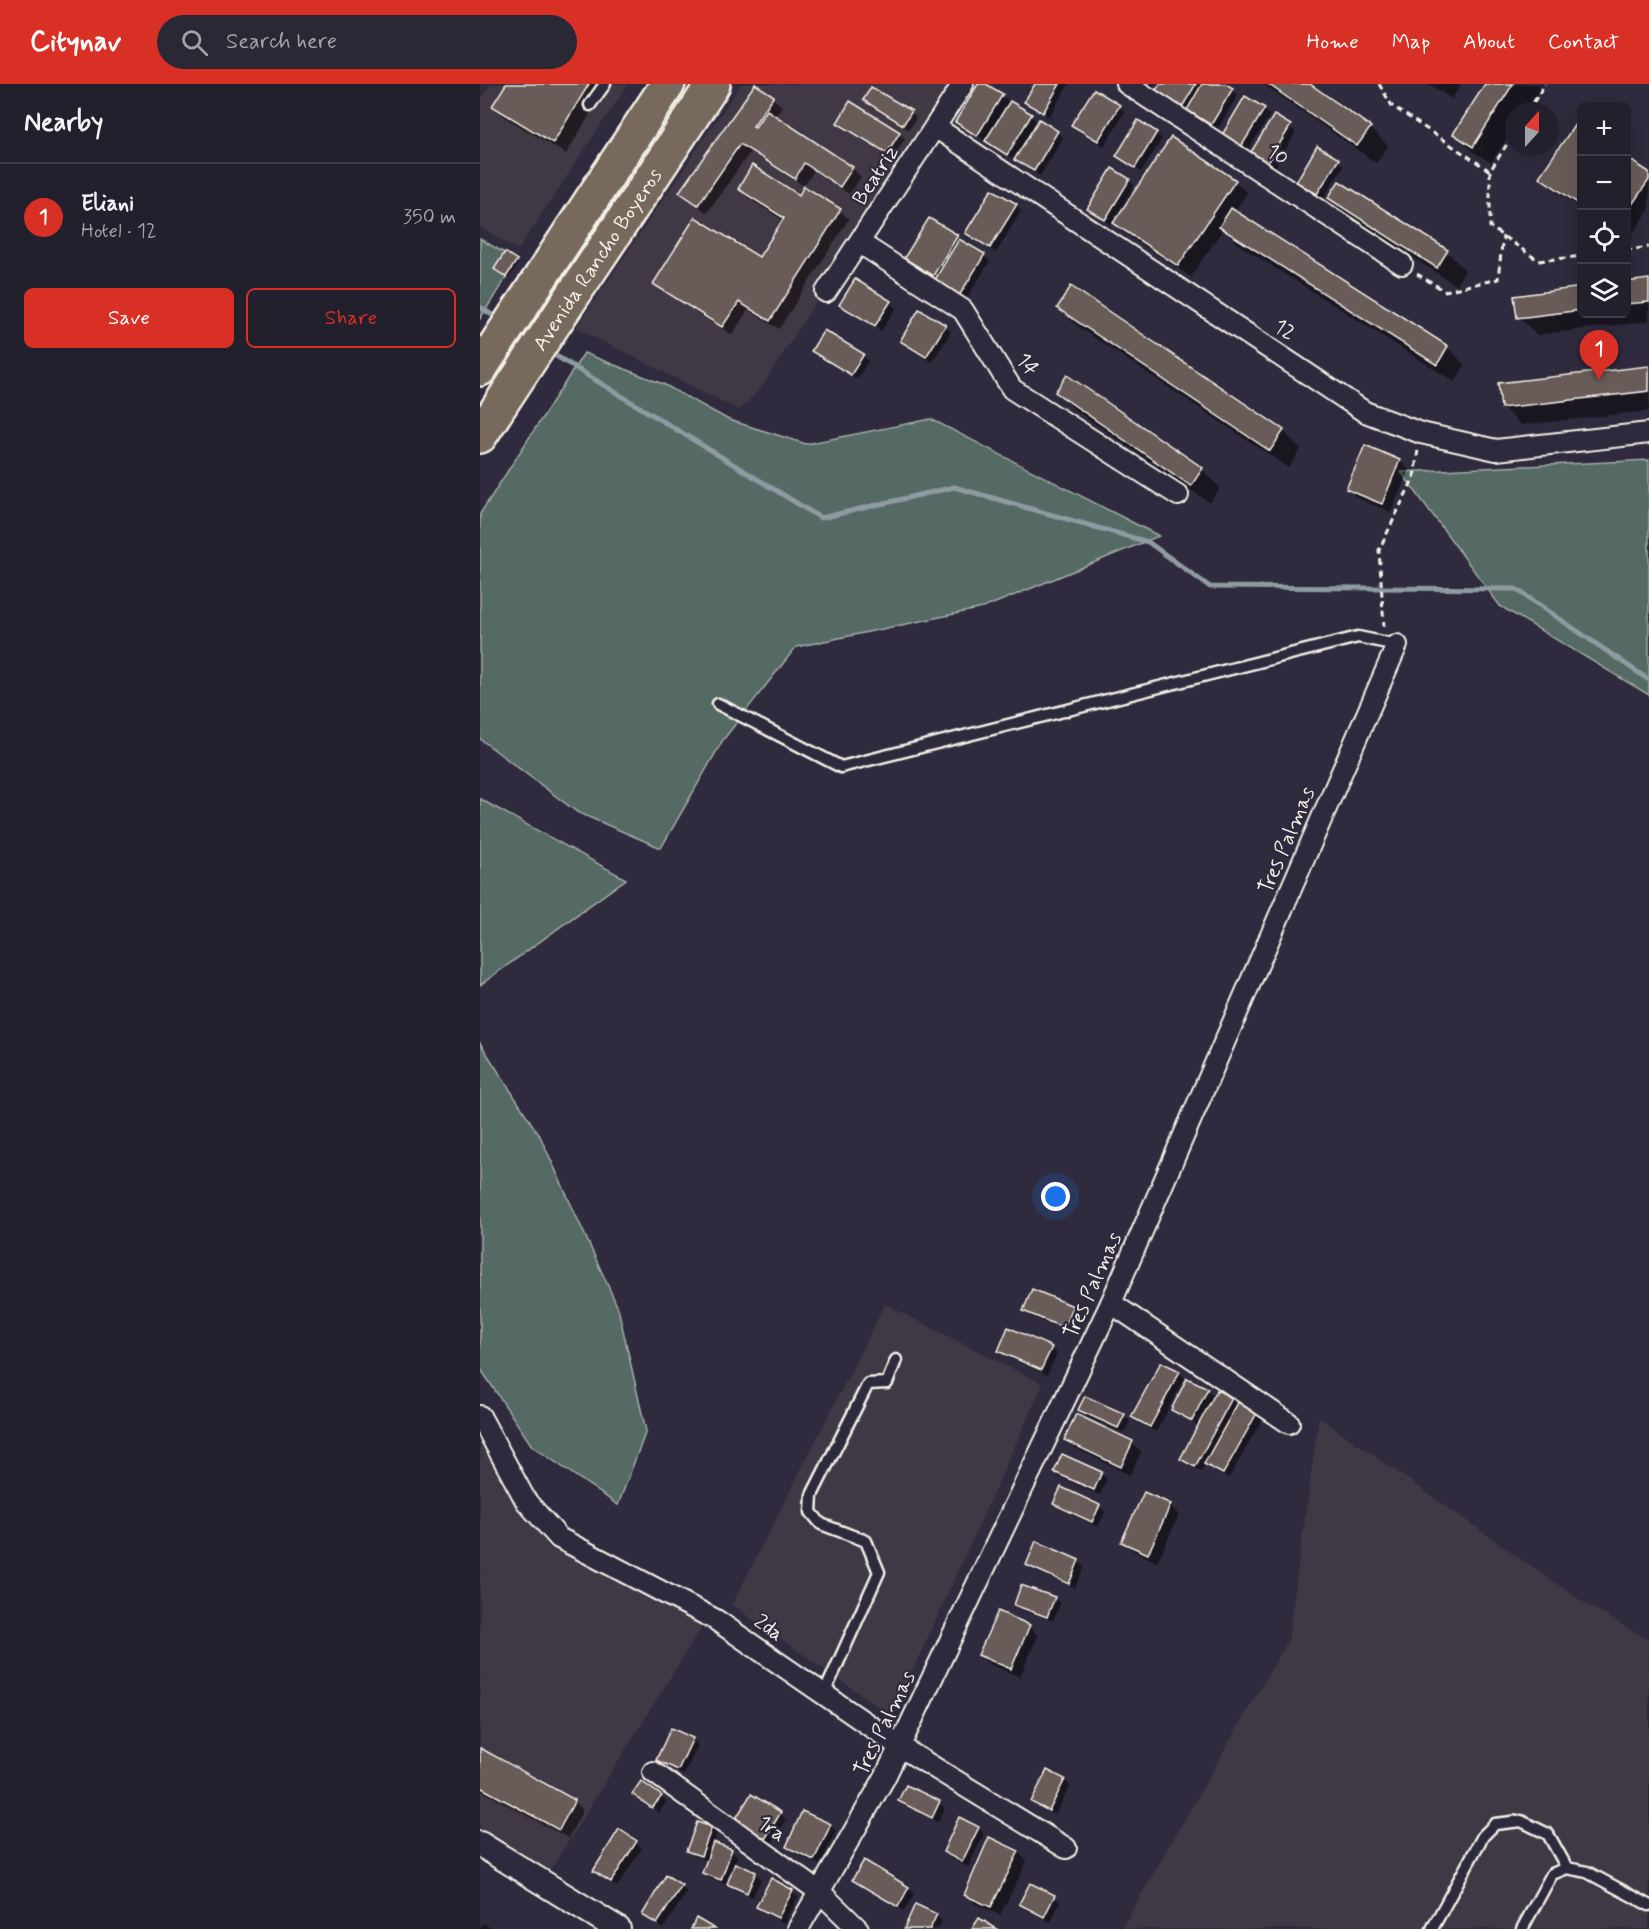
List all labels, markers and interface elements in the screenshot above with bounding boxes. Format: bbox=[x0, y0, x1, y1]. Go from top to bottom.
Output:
search box bbox=[157, 15, 577, 69]
text: Citynav bbox=[30, 24, 121, 61]
icon: search bbox=[178, 26, 211, 59]
text: Search here bbox=[226, 28, 337, 56]
text: Home bbox=[1307, 28, 1359, 56]
text: Map bbox=[1392, 28, 1430, 56]
text: About bbox=[1463, 28, 1515, 56]
text: Contact bbox=[1548, 28, 1619, 56]
north arrow bbox=[1505, 102, 1559, 156]
map controls bbox=[1577, 102, 1631, 318]
button: + bbox=[1577, 102, 1631, 156]
text: Nearby bbox=[24, 106, 103, 140]
street label: 10 bbox=[1261, 137, 1294, 172]
street label: Beatriz bbox=[846, 140, 906, 211]
button: − bbox=[1577, 156, 1631, 210]
street label: Avenida Rancho Boyeros bbox=[527, 163, 669, 357]
text: Eliani bbox=[81, 190, 134, 218]
text: 1 bbox=[39, 204, 48, 231]
text: 350 m bbox=[403, 204, 456, 231]
button: locate bbox=[1577, 210, 1631, 264]
text: Hotel · 12 bbox=[81, 218, 157, 245]
button: layers bbox=[1577, 264, 1631, 318]
button: Save bbox=[24, 288, 234, 348]
button: Share bbox=[246, 288, 456, 348]
street label: 12 bbox=[1268, 313, 1301, 347]
pin: 1 bbox=[1580, 330, 1618, 380]
street label: 14 bbox=[1009, 347, 1045, 382]
street label: Tres Palmas bbox=[1252, 783, 1322, 898]
your location bbox=[1041, 1182, 1070, 1211]
street label: Tres Palmas bbox=[1057, 1228, 1129, 1343]
street label: 2da bbox=[748, 1608, 789, 1648]
street label: Tres Palmas bbox=[847, 1666, 922, 1781]
street label: 1ra bbox=[751, 1809, 791, 1849]

